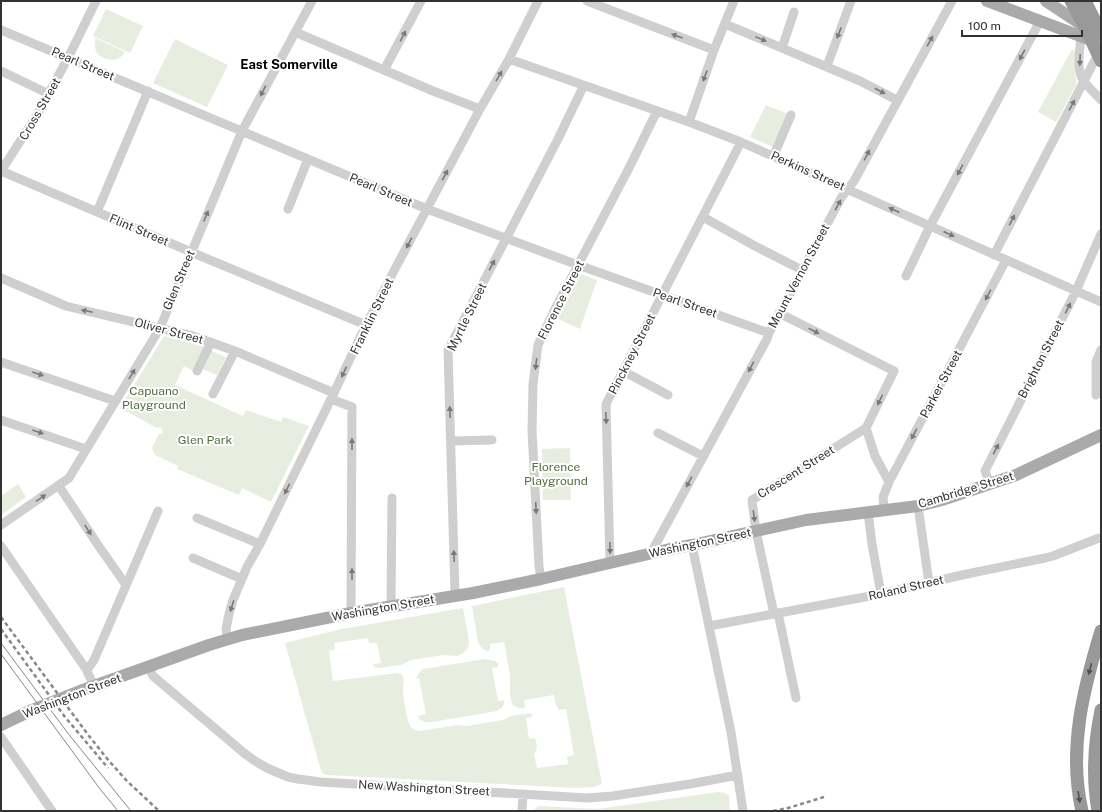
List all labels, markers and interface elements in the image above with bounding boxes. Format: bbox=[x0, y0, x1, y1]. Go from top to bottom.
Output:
scale bar bbox=[962, 12, 1082, 38]
text: 100 m bbox=[968, 19, 1001, 33]
one-way arrow bbox=[836, 28, 842, 40]
one-way arrow bbox=[399, 30, 406, 41]
one-way arrow bbox=[671, 33, 683, 39]
one-way arrow bbox=[926, 35, 933, 47]
one-way arrow bbox=[755, 37, 767, 43]
street label: Pearl Street bbox=[49, 44, 117, 84]
one-way arrow bbox=[1018, 50, 1025, 61]
one-way arrow bbox=[1076, 54, 1083, 66]
district label: East Somerville bbox=[240, 57, 338, 72]
one-way arrow bbox=[495, 70, 502, 81]
one-way arrow bbox=[701, 71, 707, 83]
street label: Cross Street bbox=[17, 75, 64, 143]
one-way arrow bbox=[260, 85, 267, 96]
one-way arrow bbox=[874, 88, 886, 94]
one-way arrow bbox=[1069, 99, 1076, 111]
street label: Perkins Street bbox=[769, 148, 848, 194]
one-way arrow bbox=[864, 149, 870, 161]
one-way arrow bbox=[956, 164, 963, 176]
one-way arrow bbox=[442, 169, 449, 180]
street label: Pearl Street bbox=[347, 170, 415, 210]
one-way arrow bbox=[834, 199, 841, 211]
one-way arrow bbox=[889, 207, 900, 213]
one-way arrow bbox=[204, 210, 210, 222]
street label: Flint Street bbox=[107, 211, 171, 249]
one-way arrow bbox=[1009, 215, 1015, 226]
street label: Mount Vernon Street bbox=[766, 221, 833, 330]
one-way arrow bbox=[943, 232, 955, 238]
one-way arrow bbox=[405, 238, 412, 249]
street label: Glen Street bbox=[160, 248, 198, 312]
street label: Florence Street bbox=[535, 258, 587, 342]
one-way arrow bbox=[489, 259, 496, 271]
street label: Franklin Street bbox=[347, 275, 397, 357]
street label: Myrtle Street bbox=[444, 280, 490, 353]
street label: Pearl Street bbox=[651, 285, 719, 321]
one-way arrow bbox=[985, 289, 991, 301]
one-way arrow bbox=[1064, 302, 1071, 314]
one-way arrow bbox=[81, 308, 93, 314]
street label: Pinckney Street bbox=[606, 311, 659, 397]
street label: Oliver Street bbox=[133, 315, 205, 347]
street label: Brighton Street bbox=[1015, 317, 1067, 400]
one-way arrow bbox=[808, 327, 819, 334]
street label: Parker Street bbox=[917, 347, 965, 420]
one-way arrow bbox=[533, 358, 539, 370]
one-way arrow bbox=[748, 362, 754, 373]
one-way arrow bbox=[341, 367, 347, 378]
one-way arrow bbox=[128, 368, 135, 380]
one-way arrow bbox=[32, 372, 44, 378]
park label: Capuano Playground bbox=[122, 384, 186, 412]
one-way arrow bbox=[877, 394, 883, 406]
one-way arrow bbox=[447, 405, 453, 418]
one-way arrow bbox=[603, 412, 610, 424]
one-way arrow bbox=[32, 429, 44, 435]
one-way arrow bbox=[911, 429, 918, 440]
park label: Glen Park bbox=[178, 433, 232, 447]
one-way arrow bbox=[349, 437, 355, 450]
street label: Crescent Street bbox=[755, 443, 837, 501]
one-way arrow bbox=[993, 443, 999, 454]
park label: Florence Playground bbox=[524, 460, 588, 488]
street label: Cambridge Street bbox=[917, 469, 1016, 511]
one-way arrow bbox=[686, 476, 693, 488]
one-way arrow bbox=[284, 483, 290, 495]
one-way arrow bbox=[35, 494, 46, 502]
one-way arrow bbox=[532, 502, 539, 514]
one-way arrow bbox=[751, 510, 757, 522]
one-way arrow bbox=[84, 524, 91, 536]
street label: Washington Street bbox=[648, 525, 753, 561]
one-way arrow bbox=[607, 542, 613, 555]
one-way arrow bbox=[451, 550, 458, 562]
one-way arrow bbox=[349, 567, 355, 580]
street label: Roland Street bbox=[867, 572, 945, 603]
street label: Washington Street bbox=[330, 592, 436, 624]
one-way arrow bbox=[228, 601, 234, 613]
one-way arrow bbox=[1087, 663, 1093, 675]
street label: Washington Street bbox=[21, 671, 123, 721]
street label: New Washington Street bbox=[358, 778, 491, 798]
one-way arrow bbox=[1076, 791, 1082, 803]

